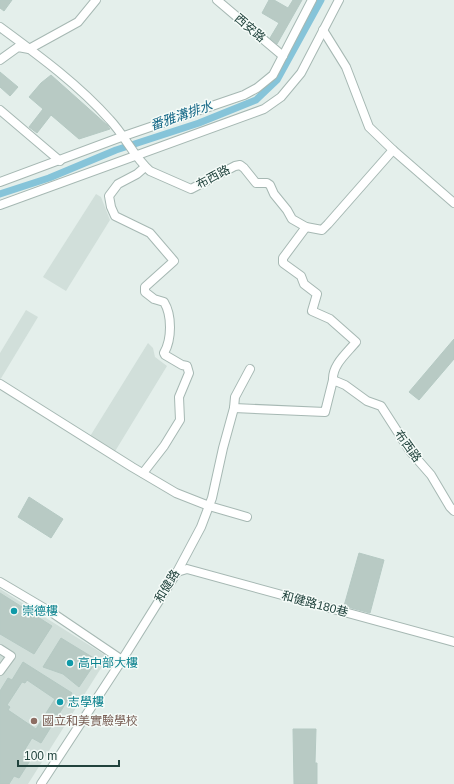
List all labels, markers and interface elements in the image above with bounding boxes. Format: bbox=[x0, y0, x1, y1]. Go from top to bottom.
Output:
street label: 西安路 bbox=[232, 11, 268, 45]
water label: 番雅溝排水 bbox=[148, 97, 215, 133]
street label: 布西路 bbox=[194, 162, 232, 192]
street label: 布西路 bbox=[392, 427, 424, 465]
street label: 和健路 bbox=[152, 567, 182, 605]
street label: 和健路180巷 bbox=[280, 588, 350, 620]
place label: 崇德樓 bbox=[22, 604, 58, 618]
marker: 崇德樓 bbox=[9, 606, 19, 616]
place label: 高中部大樓 bbox=[78, 656, 138, 670]
marker: 高中部大樓 bbox=[65, 658, 75, 668]
place label: 志學樓 bbox=[68, 695, 104, 709]
marker: 志學樓 bbox=[55, 697, 65, 707]
place label: 國立和美實驗學校 bbox=[42, 714, 138, 728]
marker: 國立和美實驗學校 bbox=[29, 716, 39, 726]
scale bar bbox=[18, 742, 119, 768]
text: 100 m bbox=[24, 749, 57, 763]

